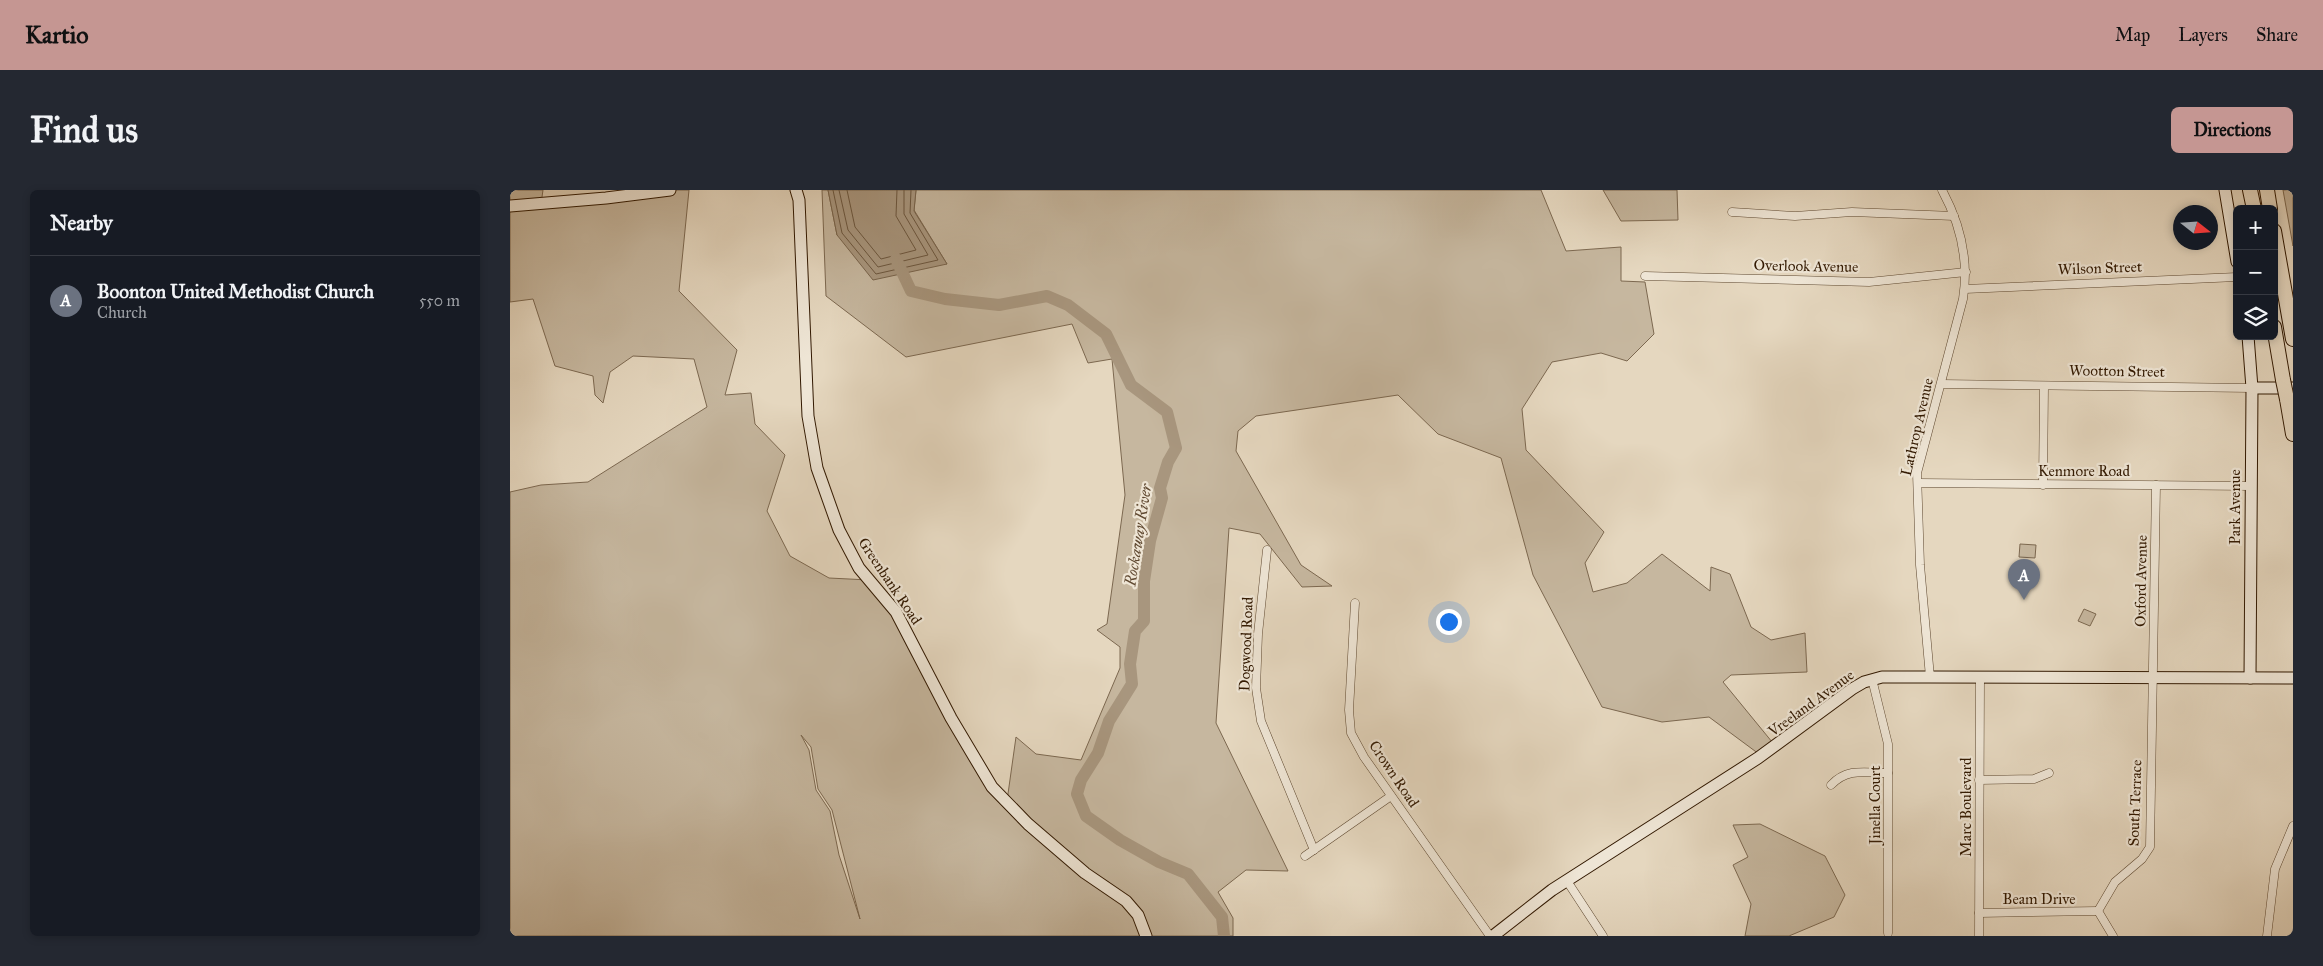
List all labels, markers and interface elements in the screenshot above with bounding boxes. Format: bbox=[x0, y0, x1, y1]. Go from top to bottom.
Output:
text: Kartio bbox=[25, 20, 88, 50]
text: Map bbox=[2115, 24, 2150, 46]
text: Layers bbox=[2178, 24, 2228, 46]
text: Share bbox=[2256, 24, 2298, 46]
button: Directions bbox=[2171, 107, 2293, 153]
text: Find us bbox=[30, 109, 138, 152]
north arrow bbox=[2173, 205, 2218, 250]
map controls bbox=[2233, 205, 2278, 340]
button: + bbox=[2233, 205, 2278, 250]
text: Nearby bbox=[50, 210, 113, 236]
button: − bbox=[2233, 250, 2278, 295]
street label: Overlook Avenue bbox=[1753, 256, 1859, 276]
street label: Wilson Street bbox=[2058, 258, 2143, 278]
text: Boonton United Methodist Church bbox=[97, 280, 374, 303]
text: A bbox=[61, 291, 71, 310]
text: 550 m bbox=[419, 291, 460, 310]
button: layers bbox=[2233, 295, 2278, 340]
text: Church bbox=[97, 303, 147, 322]
street label: Wootton Street bbox=[2069, 361, 2166, 381]
street label: Lathrop Avenue bbox=[1897, 376, 1937, 478]
street label: Kenmore Road bbox=[2038, 462, 2130, 480]
street label: Park Avenue bbox=[2226, 469, 2244, 545]
water label: Rockaway River bbox=[1120, 481, 1156, 588]
street label: Greenbank Road bbox=[854, 534, 926, 628]
street label: Oxford Avenue bbox=[2131, 535, 2151, 627]
pin: A bbox=[2008, 559, 2040, 600]
street label: Dogwood Road bbox=[1235, 596, 1257, 692]
your location bbox=[1436, 609, 1462, 635]
street label: Vreeland Avenue bbox=[1764, 666, 1857, 741]
street label: Crown Road bbox=[1365, 737, 1423, 811]
street label: Marc Boulevard bbox=[1957, 757, 1975, 857]
street label: South Terrace bbox=[2124, 759, 2146, 847]
street label: Jinella Court bbox=[1866, 765, 1885, 847]
street label: Beam Drive bbox=[2002, 890, 2076, 908]

